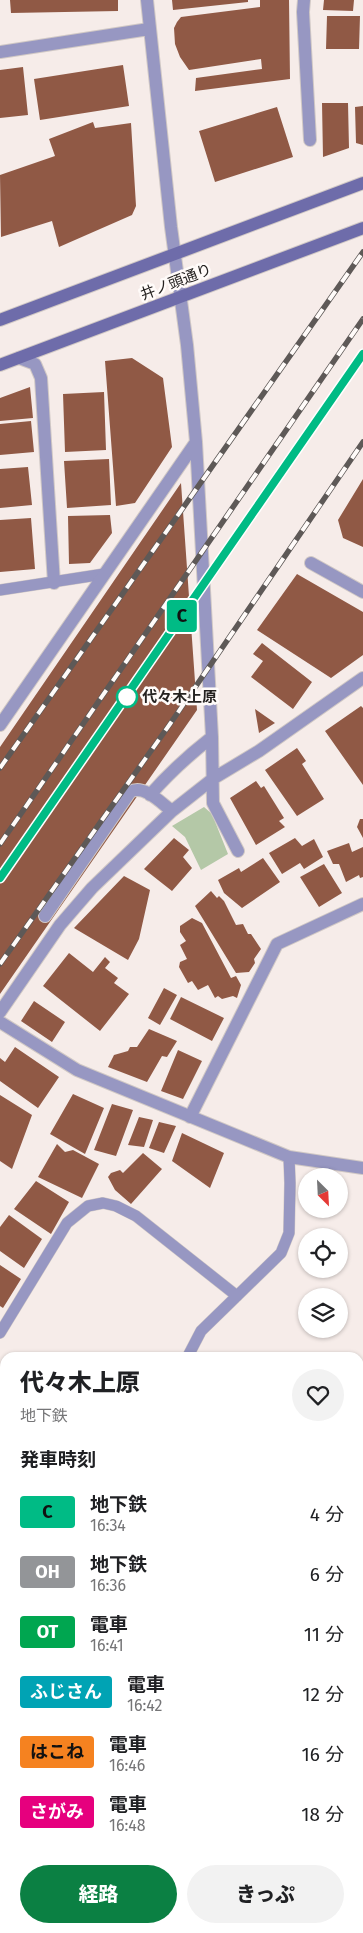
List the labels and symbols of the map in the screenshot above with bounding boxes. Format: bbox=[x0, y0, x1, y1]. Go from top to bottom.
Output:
street label: 井ノ頭通り bbox=[138, 260, 214, 304]
line badge: C bbox=[166, 600, 198, 632]
marker: 代々木上原 bbox=[116, 686, 138, 708]
place label: 代々木上原 bbox=[142, 688, 217, 706]
north arrow bbox=[298, 1168, 348, 1218]

